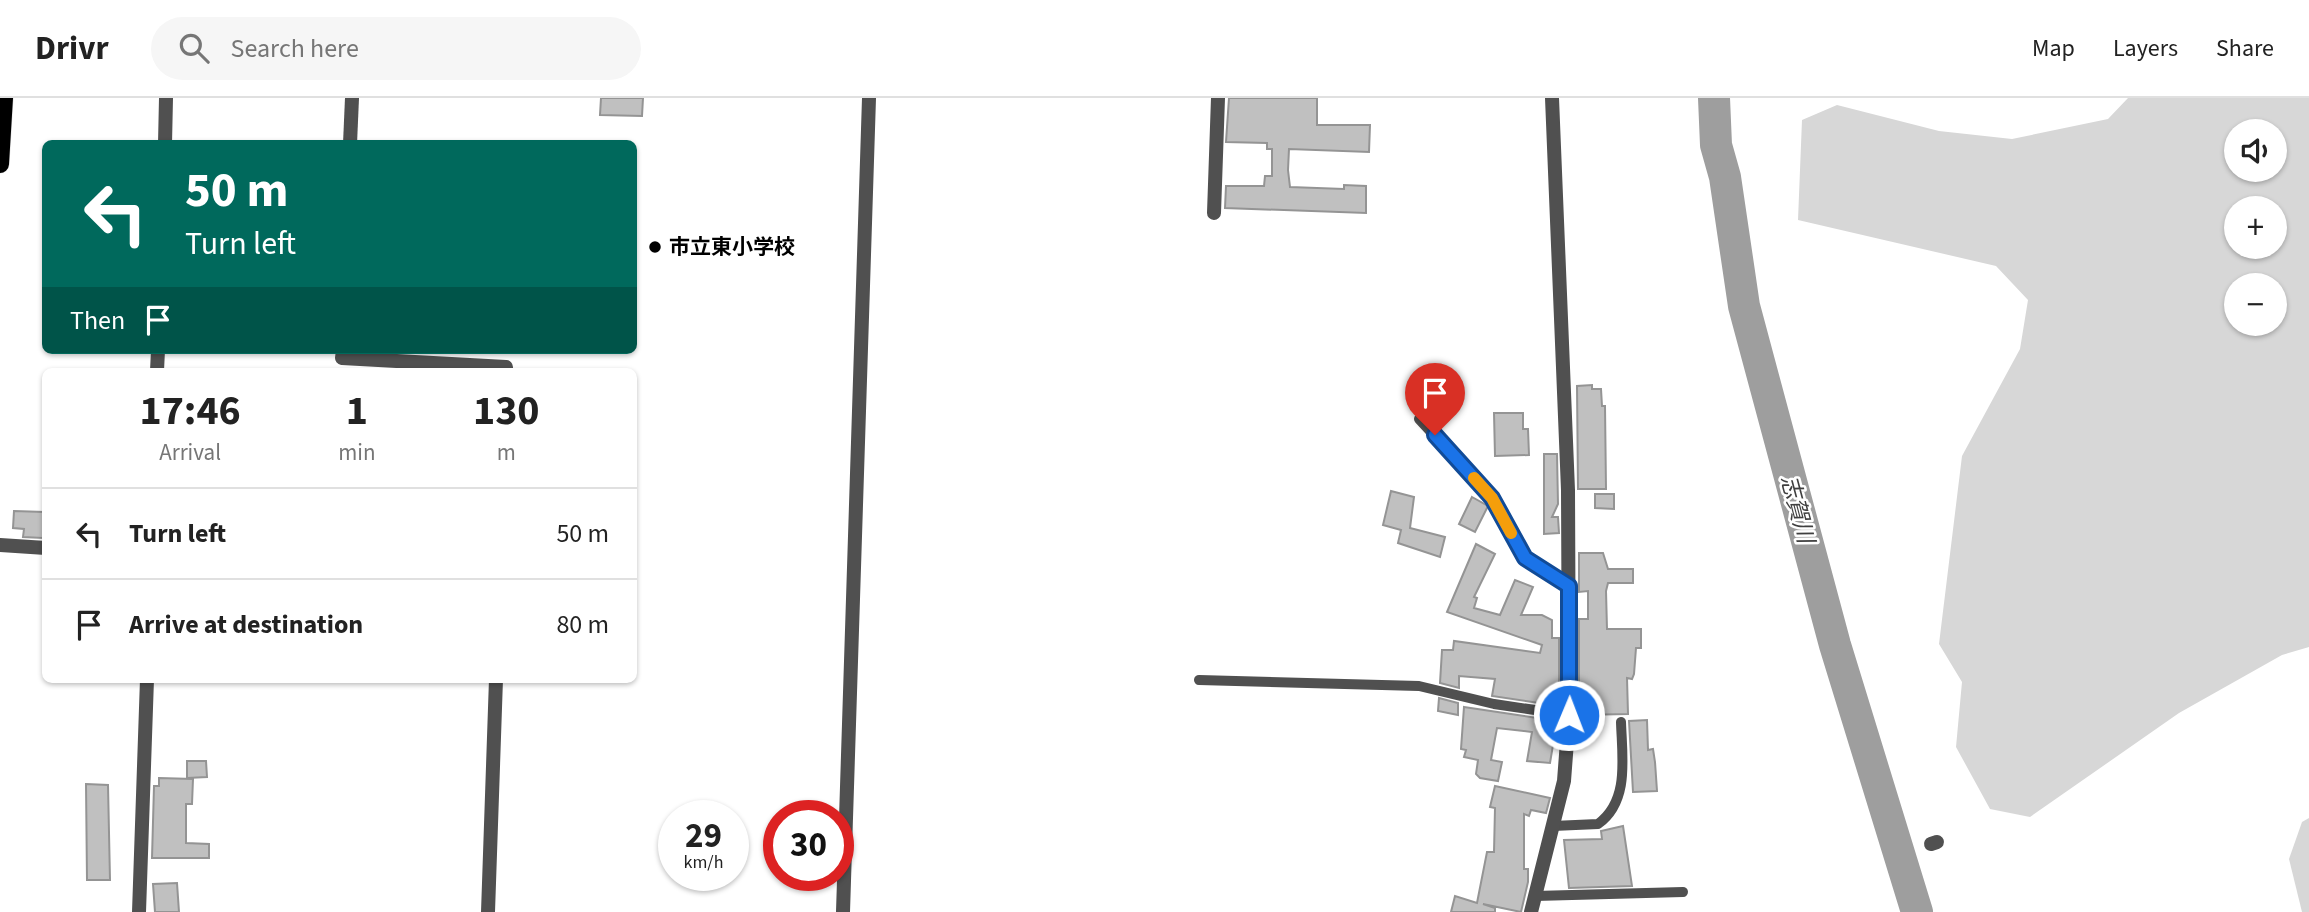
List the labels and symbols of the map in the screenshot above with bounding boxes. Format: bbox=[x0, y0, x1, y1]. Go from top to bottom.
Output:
place label: 市立東小学校 bbox=[669, 232, 795, 262]
marker: 市立東小学校 bbox=[647, 239, 663, 255]
pin bbox=[1405, 363, 1465, 435]
water label: 志賀川 bbox=[1773, 472, 1823, 550]
position arrow bbox=[1532, 678, 1606, 752]
speed limit sign: 30 bbox=[763, 800, 854, 891]

